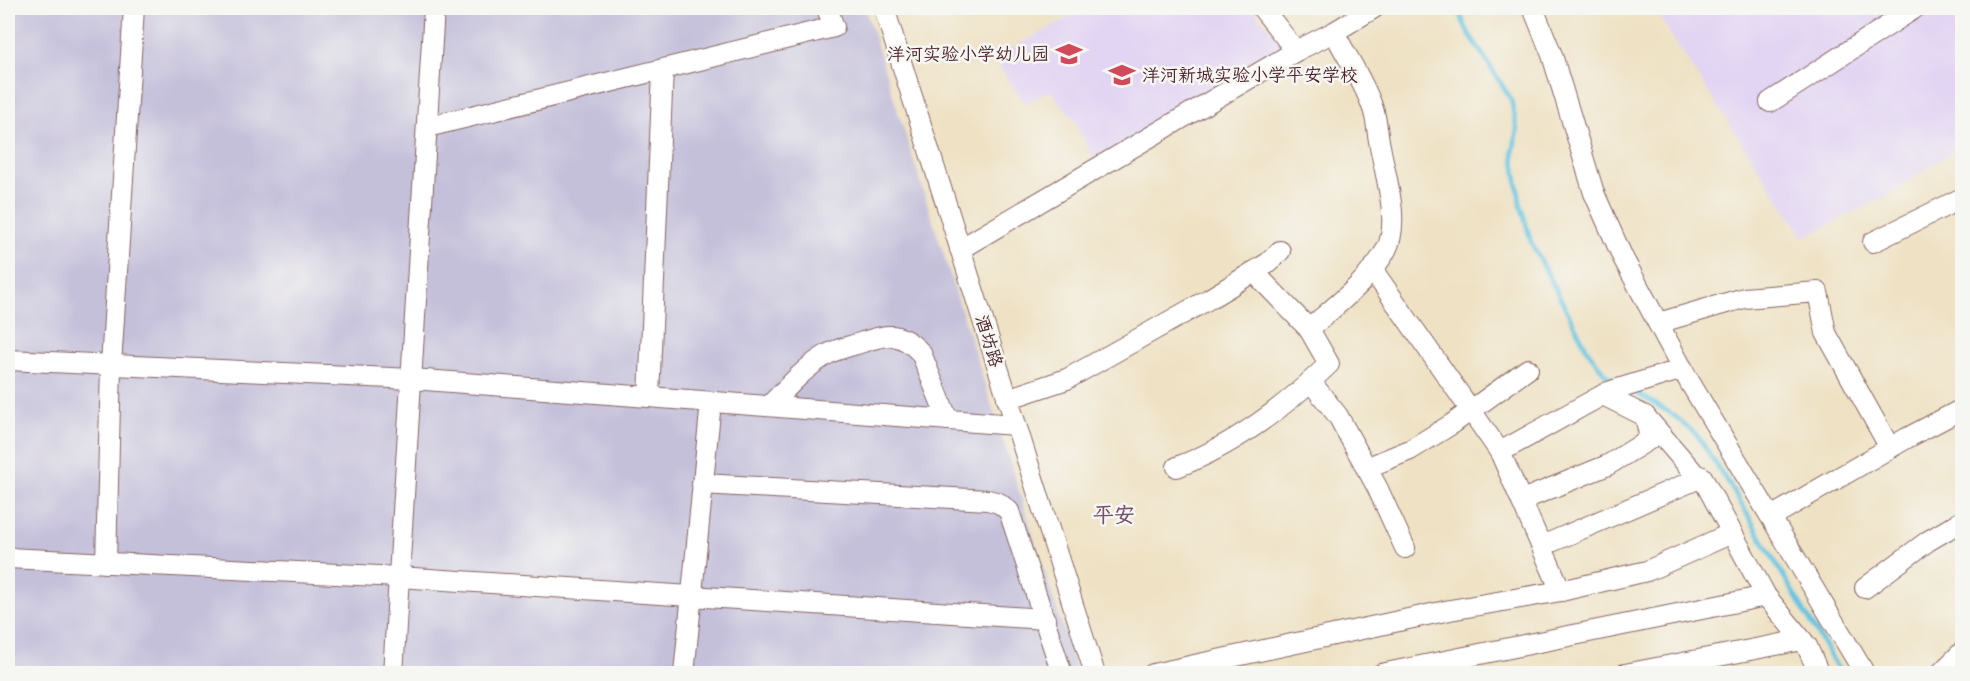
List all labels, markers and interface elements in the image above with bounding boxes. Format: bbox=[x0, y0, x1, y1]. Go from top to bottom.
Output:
place label: 洋河实验小学幼儿园 bbox=[887, 39, 1049, 66]
school or university icon: 洋河实验小学幼儿园 bbox=[1054, 39, 1084, 69]
school or university icon: 洋河新城实验小学平安学校 bbox=[1107, 60, 1137, 90]
place label: 洋河新城实验小学平安学校 bbox=[1142, 60, 1358, 87]
street label: 酒坊路 bbox=[970, 311, 1011, 370]
district label: 平安 bbox=[1093, 497, 1135, 529]

